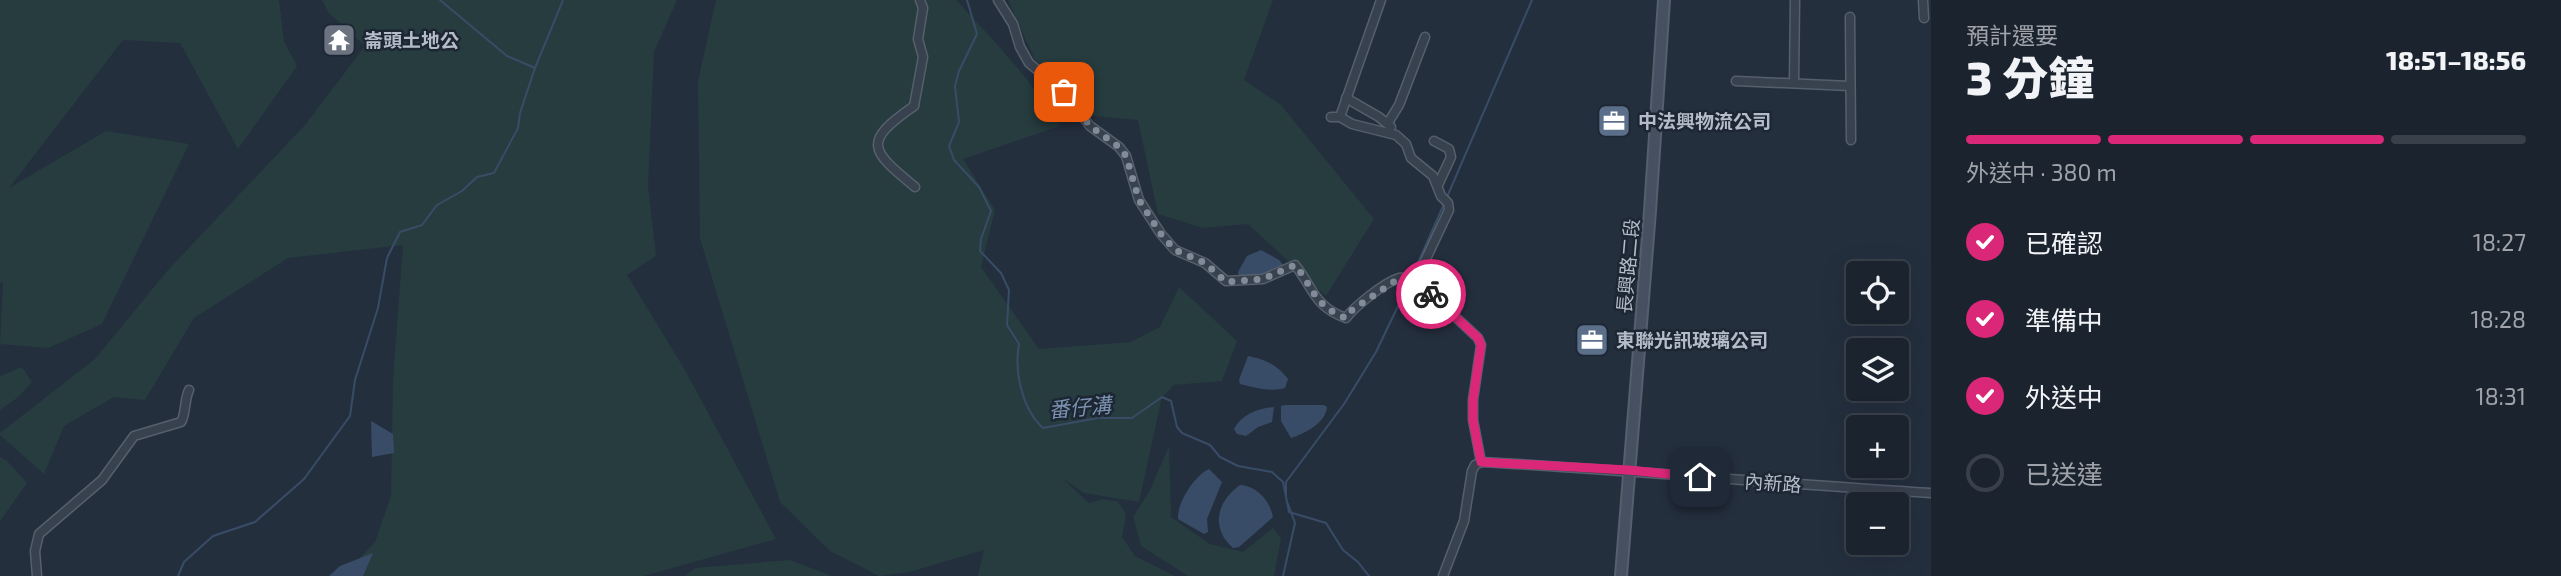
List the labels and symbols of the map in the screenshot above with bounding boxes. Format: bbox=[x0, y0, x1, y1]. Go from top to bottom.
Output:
temple icon: 崙頭土地公 bbox=[320, 21, 358, 59]
place label: 崙頭土地公 bbox=[364, 28, 459, 51]
pin bbox=[1034, 62, 1094, 122]
office icon: 中法興物流公司 bbox=[1595, 102, 1633, 140]
place label: 中法興物流公司 bbox=[1638, 109, 1771, 132]
street label: 長興路二段 bbox=[1612, 218, 1643, 314]
courier bbox=[1396, 259, 1466, 329]
office icon: 東聯光訊玻璃公司 bbox=[1573, 321, 1611, 359]
place label: 東聯光訊玻璃公司 bbox=[1616, 328, 1768, 351]
water label: 番仔溝 bbox=[1047, 391, 1115, 422]
pin bbox=[1670, 447, 1730, 507]
street label: 內新路 bbox=[1744, 469, 1802, 496]

